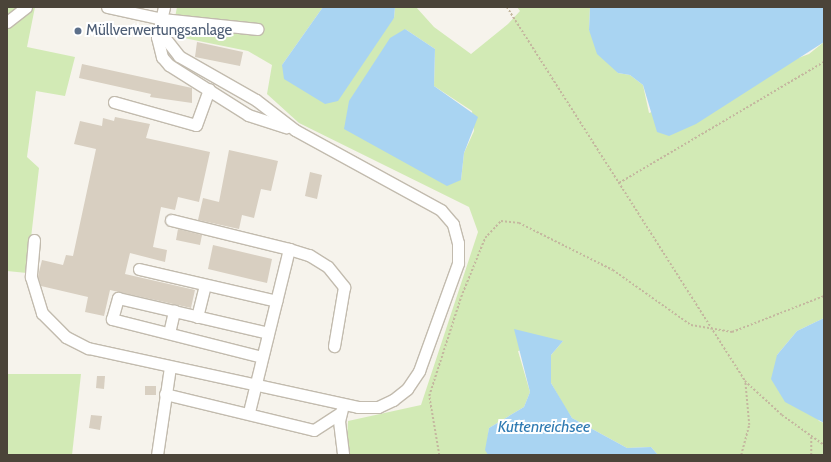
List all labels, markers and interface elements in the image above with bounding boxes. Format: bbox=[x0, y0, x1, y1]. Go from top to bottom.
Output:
place label: Müllverwertungsanlage bbox=[86, 22, 232, 40]
marker: Müllverwertungsanlage bbox=[73, 26, 83, 36]
water label: Kuttenreichsee bbox=[498, 417, 590, 437]

